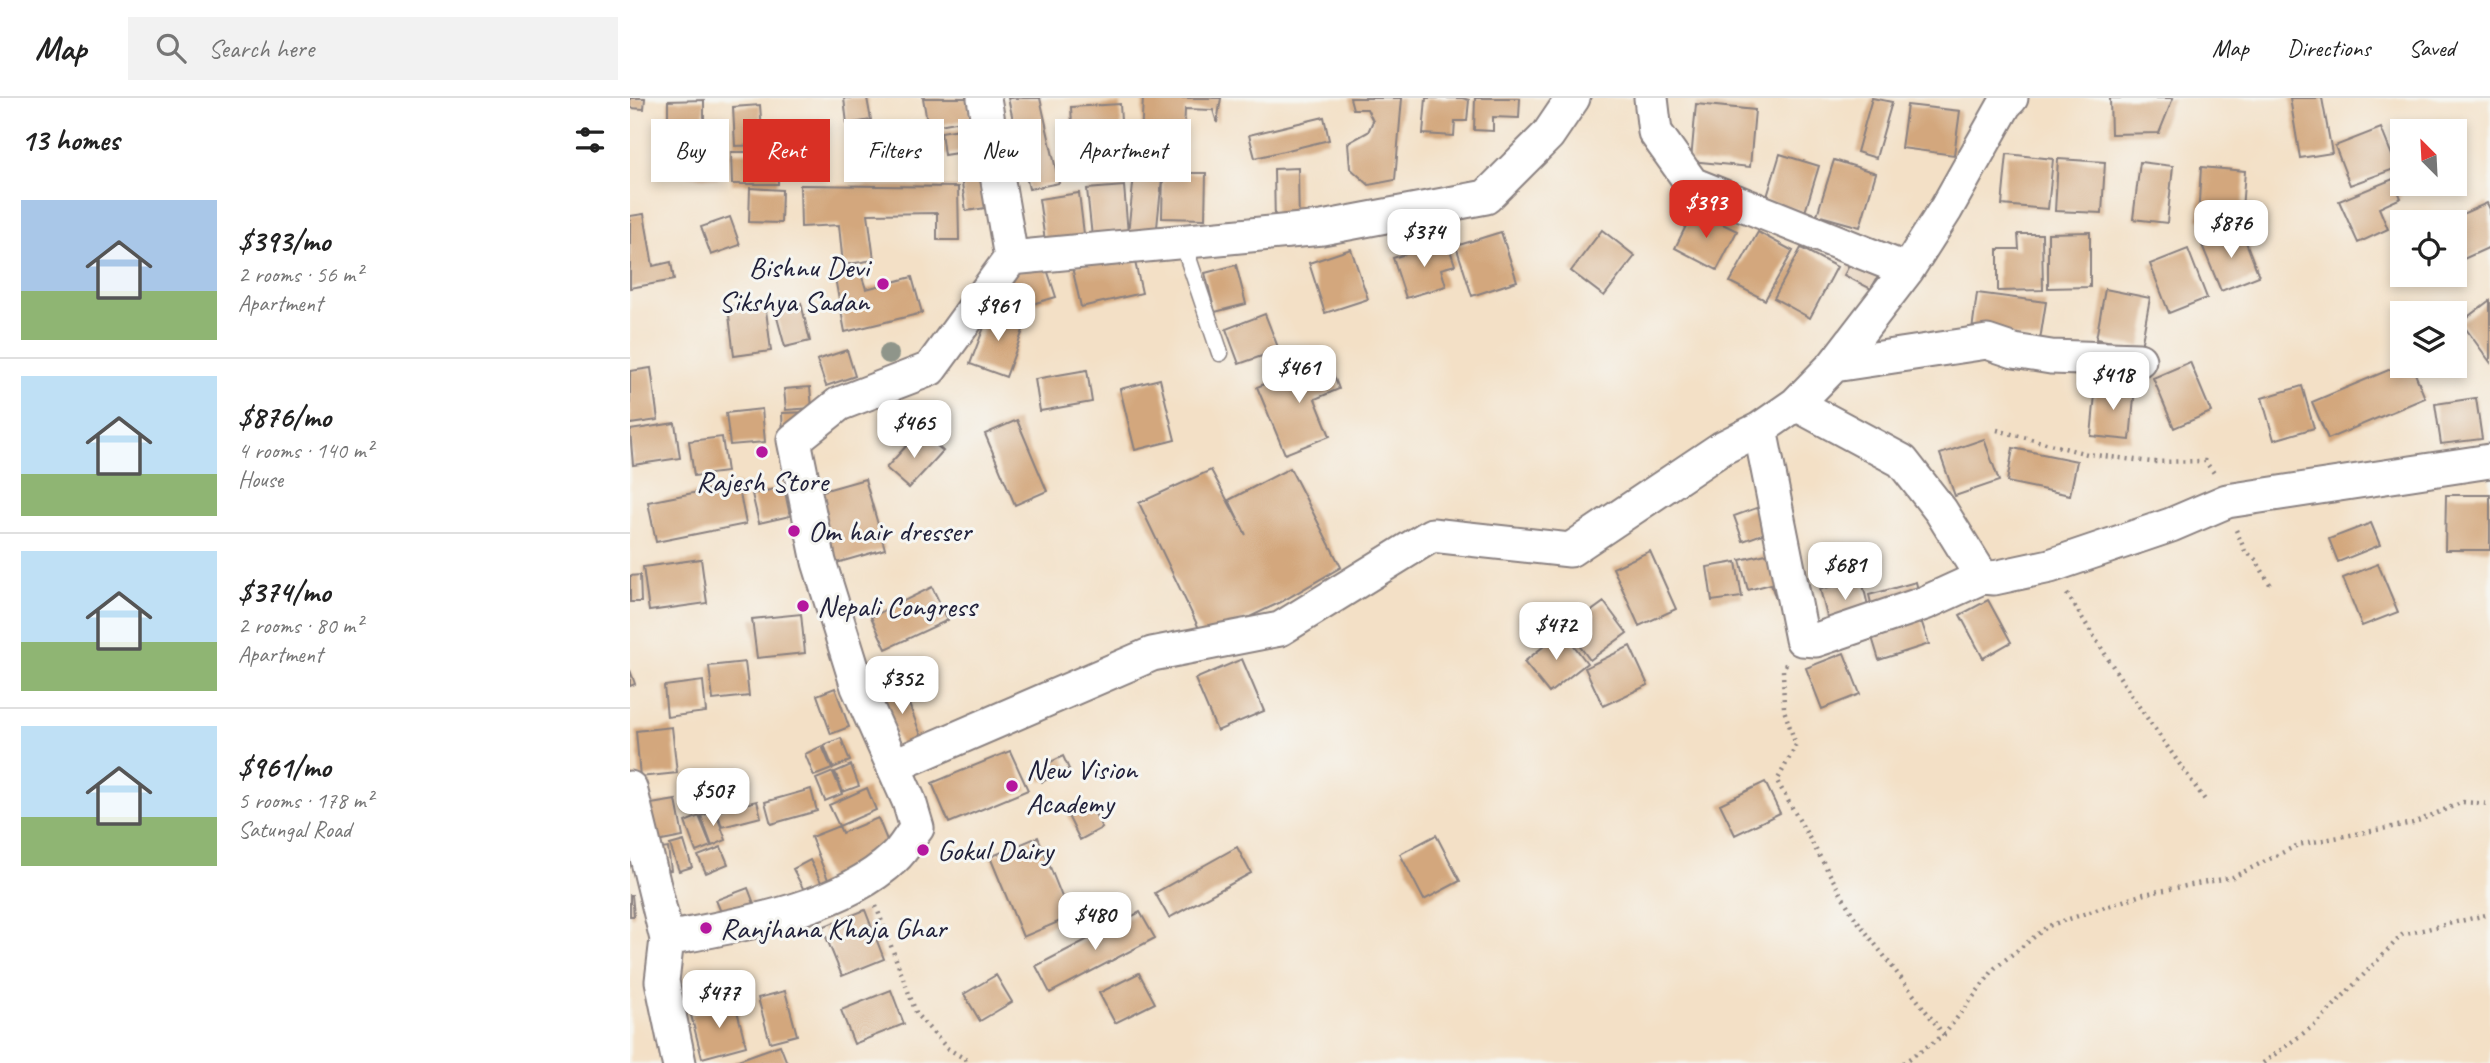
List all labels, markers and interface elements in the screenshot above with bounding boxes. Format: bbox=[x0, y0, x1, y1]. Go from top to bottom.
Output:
search box bbox=[128, 17, 618, 80]
text: Map bbox=[35, 27, 86, 69]
icon: search bbox=[152, 29, 190, 67]
text: Search here bbox=[208, 32, 314, 65]
text: Map bbox=[2212, 33, 2249, 63]
text: Directions bbox=[2287, 33, 2370, 63]
text: Saved bbox=[2408, 33, 2455, 63]
chip: Buy bbox=[651, 119, 729, 182]
chip: Rent bbox=[743, 119, 830, 182]
chip: Filters bbox=[844, 119, 944, 182]
chip: New bbox=[958, 119, 1041, 182]
chip: Apartment bbox=[1055, 119, 1191, 182]
north arrow bbox=[2390, 119, 2468, 196]
map controls bbox=[2390, 119, 2467, 378]
text: 13 homes bbox=[21, 121, 119, 159]
icon: filters bbox=[571, 121, 609, 159]
pin: $393 bbox=[1665, 180, 1747, 240]
text: $393 bbox=[1685, 188, 1727, 217]
pin: $876 bbox=[2190, 200, 2272, 260]
text: $876 bbox=[2210, 208, 2252, 237]
pin: $374 bbox=[1383, 209, 1465, 269]
button: locate bbox=[2390, 210, 2467, 287]
text: $374 bbox=[1403, 217, 1445, 246]
text: $393/mo bbox=[238, 222, 330, 260]
icon: home bbox=[77, 228, 161, 312]
place label: Bishnu Devi Sikshya Sadan bbox=[719, 248, 872, 320]
text: 2 rooms · 56 m² bbox=[238, 260, 362, 289]
marker: Bishnu Devi Sikshya Sadan bbox=[875, 276, 891, 292]
pin: $961 bbox=[957, 284, 1039, 343]
text: Apartment bbox=[238, 289, 323, 318]
text: $961 bbox=[977, 291, 1019, 320]
button: layers bbox=[2390, 301, 2467, 378]
pin: $461 bbox=[1258, 345, 1340, 405]
pin: $418 bbox=[2072, 352, 2154, 412]
text: $461 bbox=[1278, 353, 1320, 382]
text: $418 bbox=[2092, 360, 2134, 389]
text: $876/mo bbox=[238, 398, 331, 436]
pin: $465 bbox=[873, 400, 955, 460]
icon: home bbox=[77, 404, 161, 488]
text: $465 bbox=[893, 408, 935, 437]
text: 4 rooms · 140 m² bbox=[238, 436, 373, 465]
marker: Rajesh Store bbox=[754, 444, 770, 460]
place label: Rajesh Store bbox=[696, 462, 830, 500]
text: House bbox=[238, 465, 283, 494]
place label: Om hair dresser bbox=[808, 512, 973, 550]
marker: Om hair dresser bbox=[786, 523, 802, 539]
pin: $681 bbox=[1804, 542, 1886, 602]
text: $681 bbox=[1824, 550, 1866, 579]
text: $374/mo bbox=[238, 573, 330, 611]
icon: home bbox=[77, 579, 161, 663]
place label: Nepali Congress bbox=[817, 587, 979, 625]
marker: Nepali Congress bbox=[795, 598, 811, 614]
pin: $472 bbox=[1515, 602, 1597, 662]
text: $472 bbox=[1535, 610, 1577, 639]
text: 2 rooms · 80 m² bbox=[238, 611, 362, 640]
text: Apartment bbox=[238, 640, 323, 669]
pin: $352 bbox=[861, 656, 943, 716]
text: $352 bbox=[881, 664, 923, 693]
text: $961/mo bbox=[238, 748, 331, 786]
place label: New Vision Academy bbox=[1026, 750, 1139, 822]
icon: home bbox=[77, 754, 161, 838]
pin: $507 bbox=[672, 768, 754, 828]
text: $507 bbox=[693, 776, 733, 805]
marker: New Vision Academy bbox=[1004, 778, 1020, 794]
text: 5 rooms · 178 m² bbox=[238, 786, 373, 815]
text: Satungal Road bbox=[238, 815, 351, 844]
place label: Gokul Dairy bbox=[937, 831, 1056, 869]
marker: Gokul Dairy bbox=[915, 842, 931, 858]
pin: $480 bbox=[1054, 892, 1136, 952]
text: $480 bbox=[1074, 900, 1116, 929]
place label: Ranjhana Khaja Ghar bbox=[720, 909, 948, 947]
marker: Ranjhana Khaja Ghar bbox=[698, 920, 714, 936]
pin: $477 bbox=[678, 970, 760, 1030]
text: $477 bbox=[698, 978, 740, 1007]

